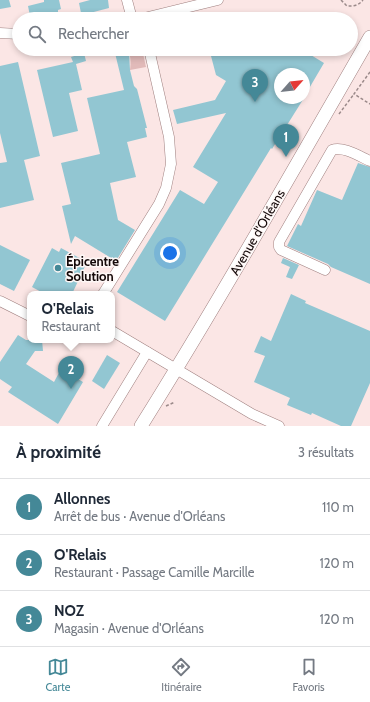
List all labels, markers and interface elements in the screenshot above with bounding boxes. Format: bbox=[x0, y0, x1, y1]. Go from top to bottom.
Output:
search box bbox=[12, 12, 358, 56]
icon: search bbox=[26, 23, 48, 45]
text: Rechercher bbox=[58, 25, 129, 43]
north arrow bbox=[274, 68, 310, 104]
pin: 3 bbox=[242, 69, 268, 102]
pin: 1 bbox=[273, 124, 299, 157]
street label: Avenue d'Orléans bbox=[226, 186, 288, 278]
your location bbox=[160, 243, 180, 263]
place label: Épicentre Solution bbox=[66, 252, 119, 284]
marker: Épicentre Solution bbox=[53, 263, 63, 273]
popup bbox=[27, 291, 115, 343]
text: O'Relais bbox=[42, 300, 94, 318]
text: Restaurant bbox=[42, 318, 100, 334]
pin: 2 bbox=[58, 356, 84, 389]
text: À proximité bbox=[16, 442, 101, 462]
text: 3 résultats bbox=[298, 444, 354, 460]
text: Allonnes bbox=[54, 490, 110, 508]
text: 1 bbox=[27, 499, 31, 515]
text: 110 m bbox=[322, 499, 354, 515]
text: Arrêt de bus · Avenue d'Orléans bbox=[54, 508, 225, 524]
text: O'Relais bbox=[54, 546, 106, 564]
text: 2 bbox=[26, 555, 32, 571]
text: 120 m bbox=[320, 555, 354, 571]
text: Restaurant · Passage Camille Marcille bbox=[54, 564, 254, 580]
text: NOZ bbox=[54, 602, 84, 620]
text: 3 bbox=[25, 611, 33, 627]
text: 120 m bbox=[320, 611, 354, 627]
text: Magasin · Avenue d'Orléans bbox=[54, 620, 204, 636]
tab: Carte bbox=[45, 656, 70, 694]
tab: Itinéraire bbox=[161, 656, 202, 694]
tab: Favoris bbox=[293, 656, 325, 694]

